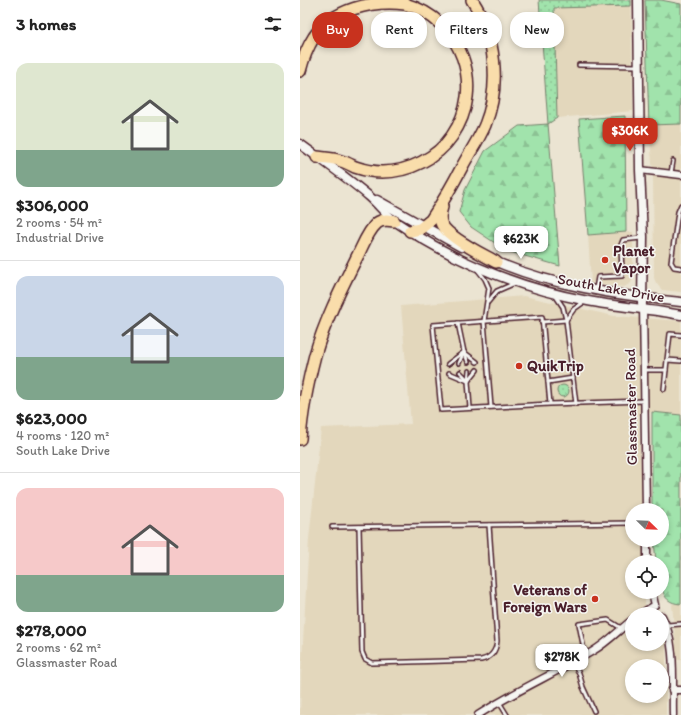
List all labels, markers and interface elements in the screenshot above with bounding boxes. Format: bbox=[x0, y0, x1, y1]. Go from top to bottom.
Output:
chip: Buy bbox=[312, 12, 363, 48]
chip: Rent bbox=[371, 12, 427, 48]
chip: Filters bbox=[435, 12, 502, 48]
chip: New bbox=[510, 12, 564, 48]
icon: filters bbox=[262, 13, 284, 35]
text: 3 homes bbox=[16, 14, 76, 34]
icon: home bbox=[114, 89, 186, 161]
pin: $306K bbox=[602, 118, 658, 152]
text: $306K bbox=[612, 123, 648, 138]
text: $306,000 bbox=[16, 195, 89, 215]
text: 2 rooms · 54 m² bbox=[16, 215, 102, 230]
pin: $623K bbox=[493, 226, 549, 260]
text: Industrial Drive bbox=[16, 230, 104, 245]
text: $623K bbox=[503, 231, 539, 246]
place label: Planet Vapor bbox=[613, 242, 655, 278]
marker: Planet Vapor bbox=[600, 255, 610, 265]
street label: South Lake Drive bbox=[556, 270, 666, 306]
icon: home bbox=[114, 302, 186, 374]
street label: Glassmaster Road bbox=[621, 348, 641, 466]
place label: QuikTrip bbox=[527, 357, 584, 376]
marker: QuikTrip bbox=[514, 361, 524, 371]
text: $623,000 bbox=[16, 408, 87, 428]
text: 4 rooms · 120 m² bbox=[16, 428, 109, 443]
text: South Lake Drive bbox=[16, 443, 110, 458]
north arrow bbox=[625, 503, 669, 547]
map controls bbox=[625, 503, 669, 703]
icon: home bbox=[114, 514, 186, 586]
button: locate bbox=[625, 555, 669, 599]
place label: Veterans of Foreign Wars bbox=[503, 581, 587, 617]
marker: Veterans of Foreign Wars bbox=[590, 594, 600, 604]
button: + bbox=[625, 607, 669, 651]
text: $278,000 bbox=[16, 620, 87, 640]
text: 2 rooms · 62 m² bbox=[16, 640, 101, 655]
pin: $278K bbox=[534, 644, 590, 678]
text: $278K bbox=[544, 649, 580, 664]
text: Glassmaster Road bbox=[16, 655, 117, 670]
button: − bbox=[625, 659, 669, 703]

